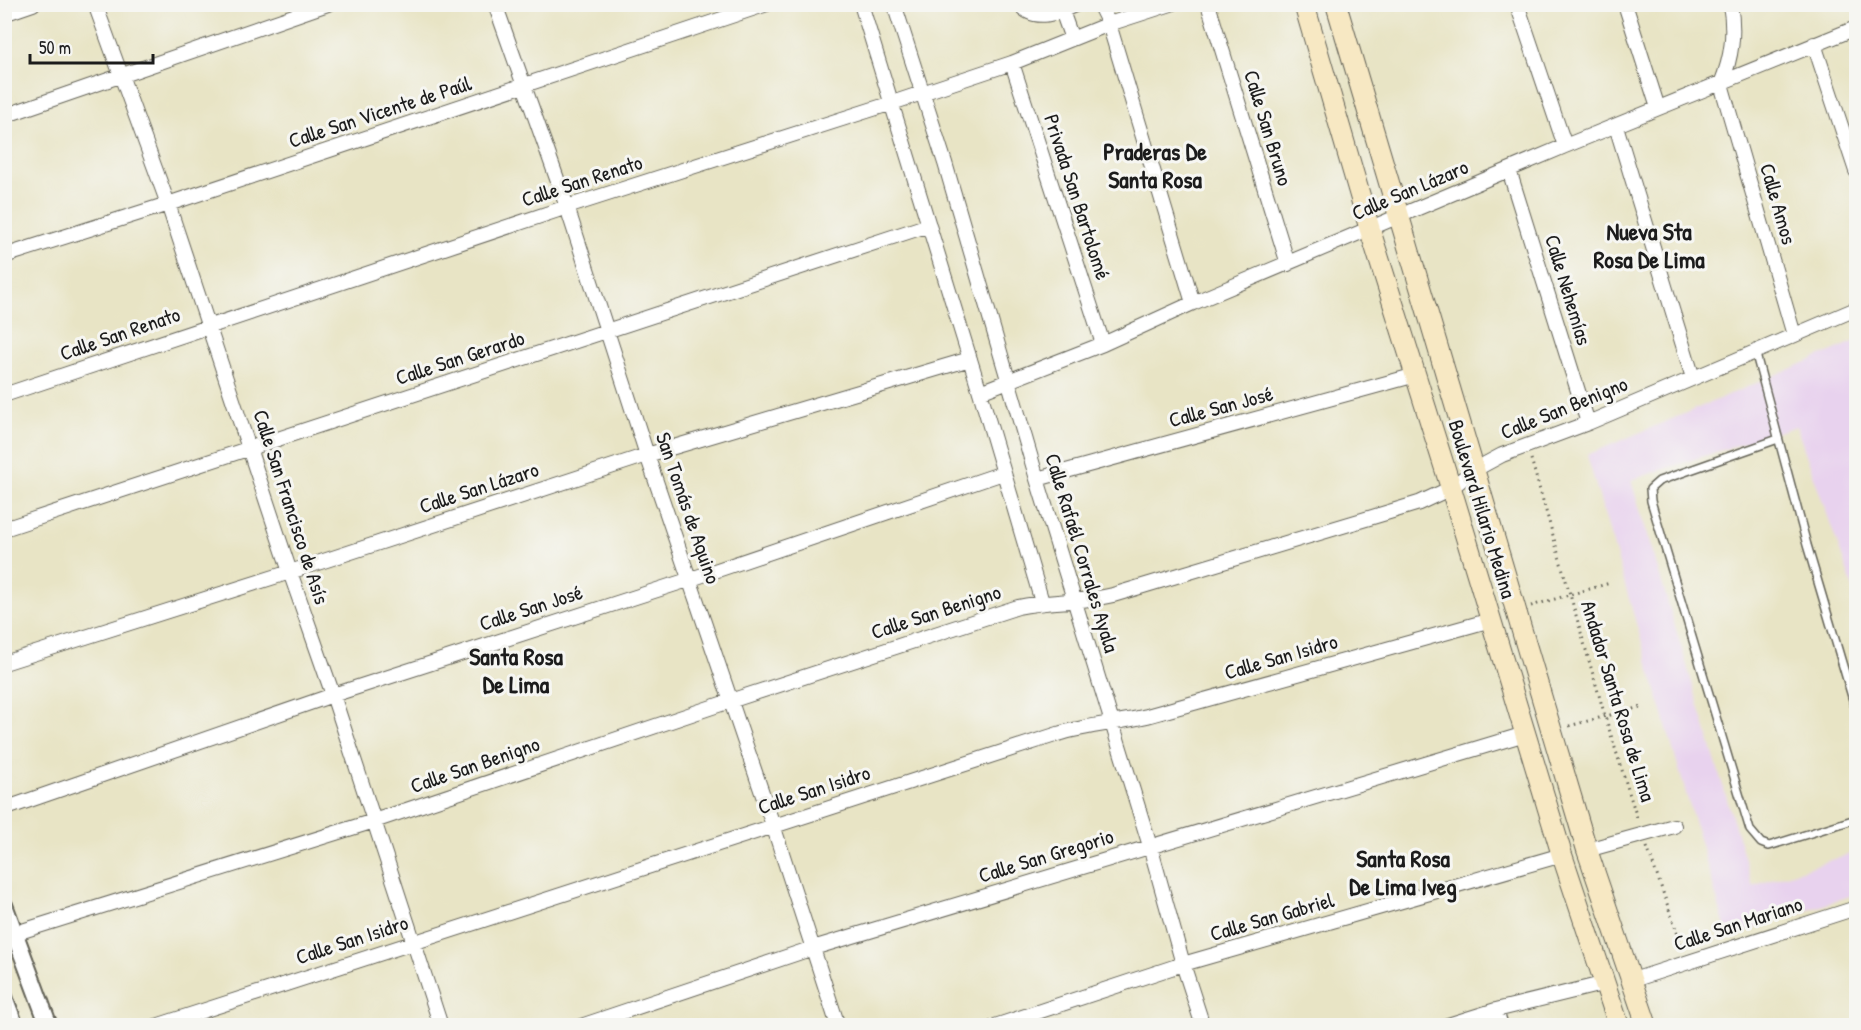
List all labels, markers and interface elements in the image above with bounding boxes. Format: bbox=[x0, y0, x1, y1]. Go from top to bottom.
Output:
scale bar bbox=[30, 27, 153, 65]
text: 50 m bbox=[39, 35, 71, 60]
street label: Calle San Bruno bbox=[1237, 67, 1300, 189]
street label: Calle San Vicente de Paúl bbox=[285, 68, 475, 155]
street label: Privada San Bartolomé bbox=[1037, 110, 1118, 283]
district label: Praderas De Santa Rosa bbox=[1103, 135, 1207, 195]
street label: Calle San Renato bbox=[518, 147, 646, 214]
street label: Calle San Lázaro bbox=[1347, 152, 1473, 227]
street label: Calle Amos bbox=[1753, 160, 1804, 248]
district label: Nueva Sta Rosa De Lima bbox=[1593, 215, 1705, 275]
street label: Calle Nehemías bbox=[1538, 231, 1599, 349]
street label: Calle San Renato bbox=[56, 299, 184, 368]
street label: Calle San Gerardo bbox=[392, 323, 528, 392]
street label: Calle San Benigno bbox=[1496, 369, 1632, 446]
street label: Calle San José bbox=[1166, 379, 1276, 434]
street label: Calle San Francisco de Asís bbox=[246, 406, 337, 608]
street label: Boulevard Hilario Medina bbox=[1442, 416, 1523, 602]
street label: San Tomás de Aquino bbox=[649, 428, 728, 587]
street label: Calle Rafaél Corrales Ayala bbox=[1038, 450, 1127, 656]
street label: Calle San Lázaro bbox=[415, 455, 542, 520]
street label: Calle San José bbox=[476, 577, 586, 638]
street label: Calle San Benigno bbox=[867, 577, 1004, 646]
street label: Andador Santa Rosa de Lima bbox=[1574, 597, 1663, 805]
street label: Calle San Isidro bbox=[1221, 627, 1341, 687]
district label: Santa Rosa De Lima bbox=[469, 640, 563, 700]
street label: Calle San Benigno bbox=[406, 729, 543, 800]
street label: Calle San Isidro bbox=[754, 758, 874, 821]
street label: Calle San Gregorio bbox=[975, 821, 1117, 890]
district label: Santa Rosa De Lima Iveg bbox=[1349, 842, 1457, 903]
street label: Calle San Gabriel bbox=[1206, 885, 1338, 948]
street label: Calle San Mariano bbox=[1670, 889, 1806, 958]
street label: Calle San Isidro bbox=[292, 908, 412, 971]

